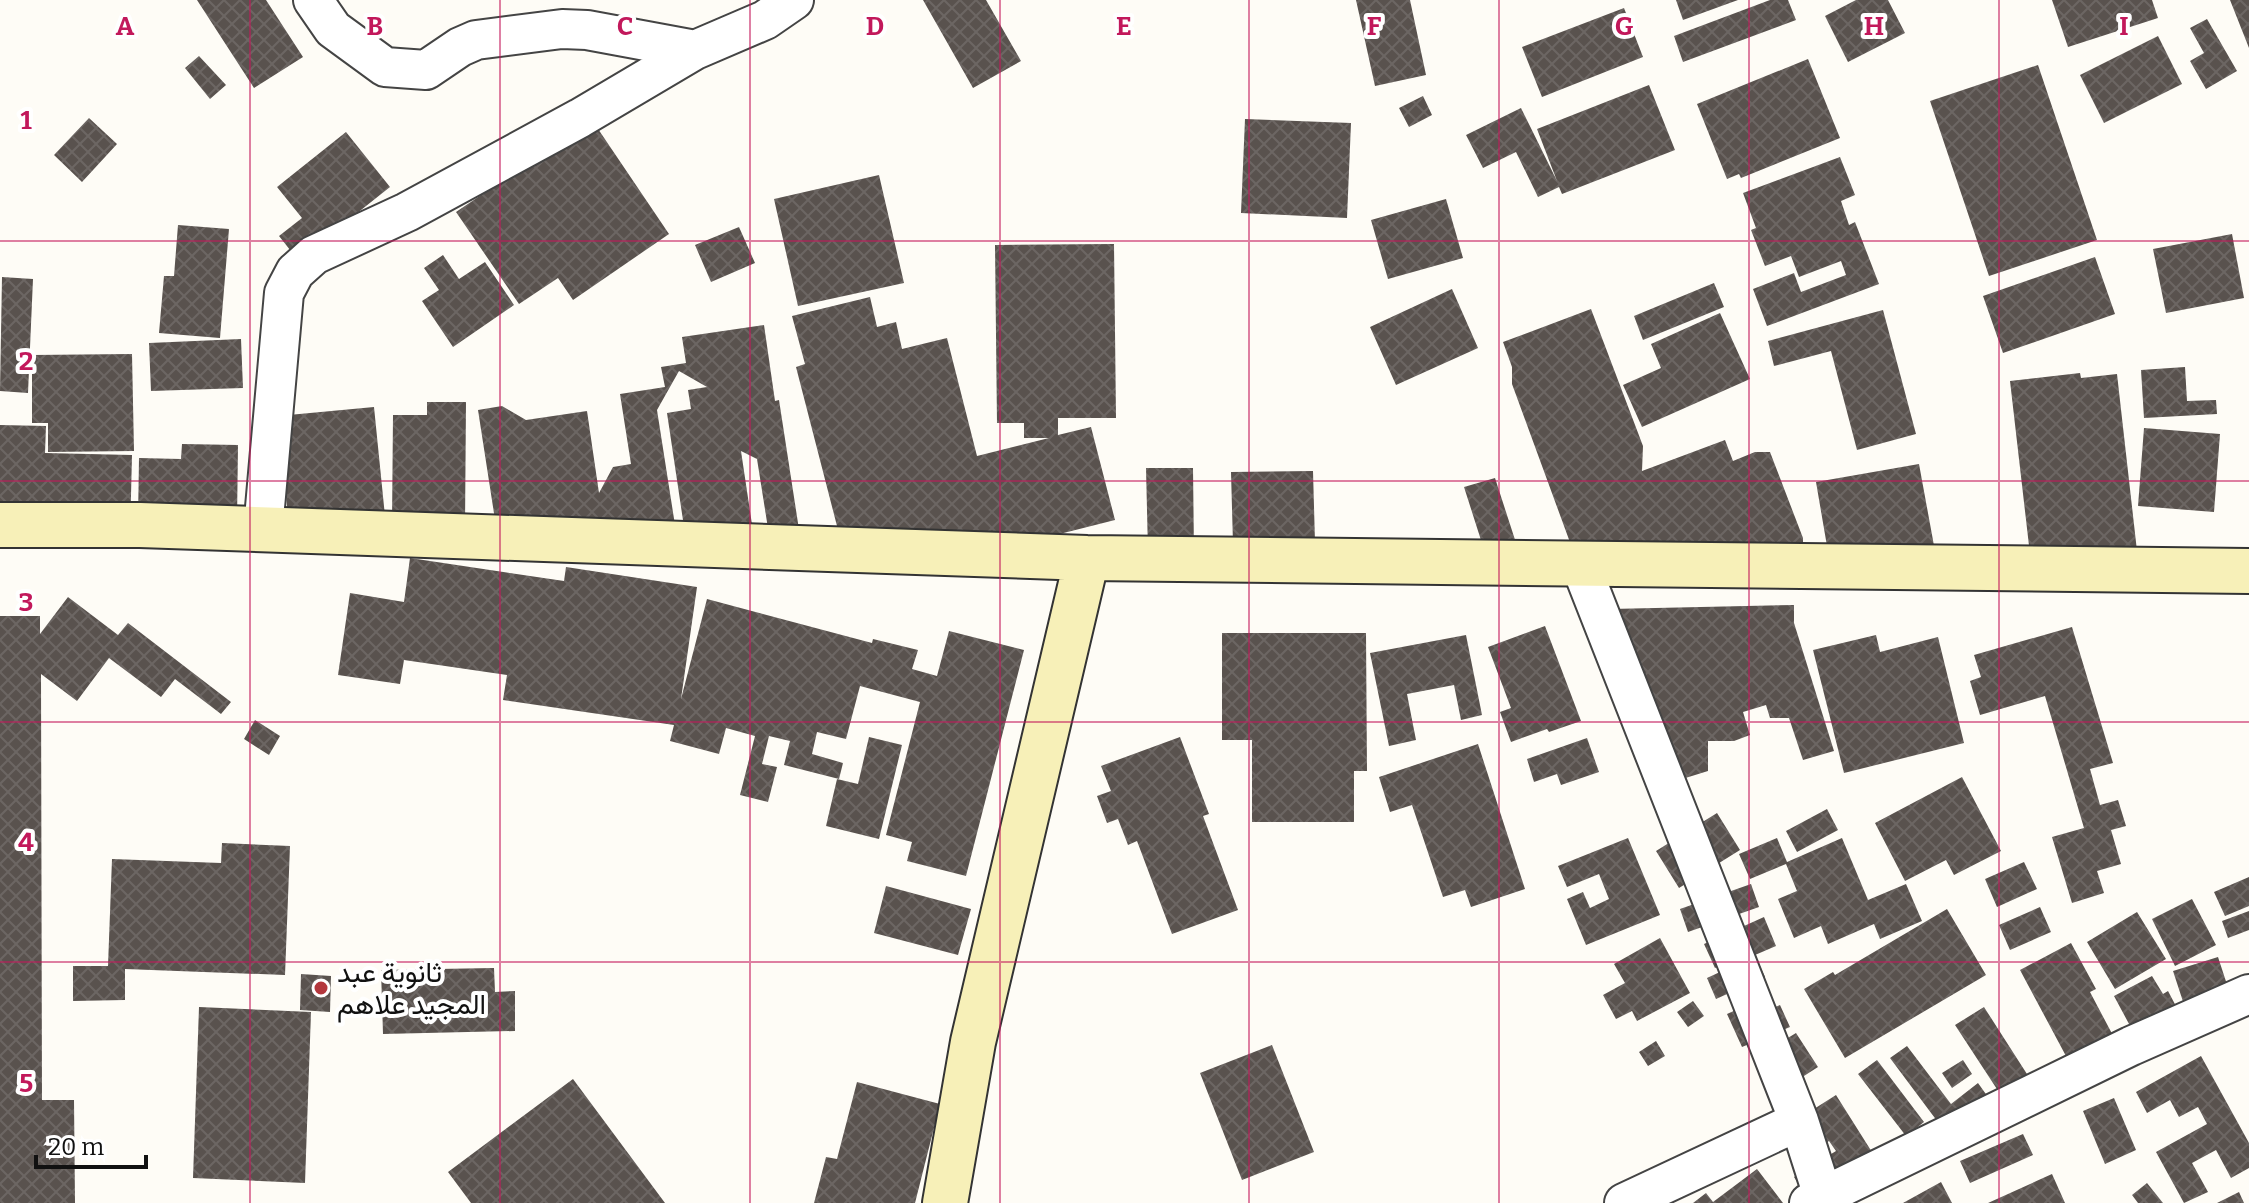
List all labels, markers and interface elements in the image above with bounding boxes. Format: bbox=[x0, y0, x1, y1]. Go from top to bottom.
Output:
text: A bbox=[116, 11, 135, 42]
text: B bbox=[367, 11, 383, 42]
text: C bbox=[617, 11, 633, 42]
text: D bbox=[866, 11, 884, 42]
text: E bbox=[1116, 11, 1132, 42]
text: F bbox=[1367, 11, 1382, 42]
text: G bbox=[1615, 11, 1634, 42]
text: H bbox=[1864, 11, 1884, 42]
text: I bbox=[2119, 11, 2129, 42]
text: 1 bbox=[20, 105, 32, 136]
text: 2 bbox=[19, 346, 33, 377]
text: 3 bbox=[19, 587, 33, 618]
text: 4 bbox=[18, 827, 34, 858]
place label: ثانوية عبد المجيد علاهم bbox=[337, 956, 486, 1023]
marker: ثانوية عبد المجيد علاهم bbox=[312, 979, 330, 997]
text: 5 bbox=[19, 1068, 33, 1099]
scale bar bbox=[36, 1119, 146, 1169]
text: 20 m bbox=[48, 1133, 104, 1161]

